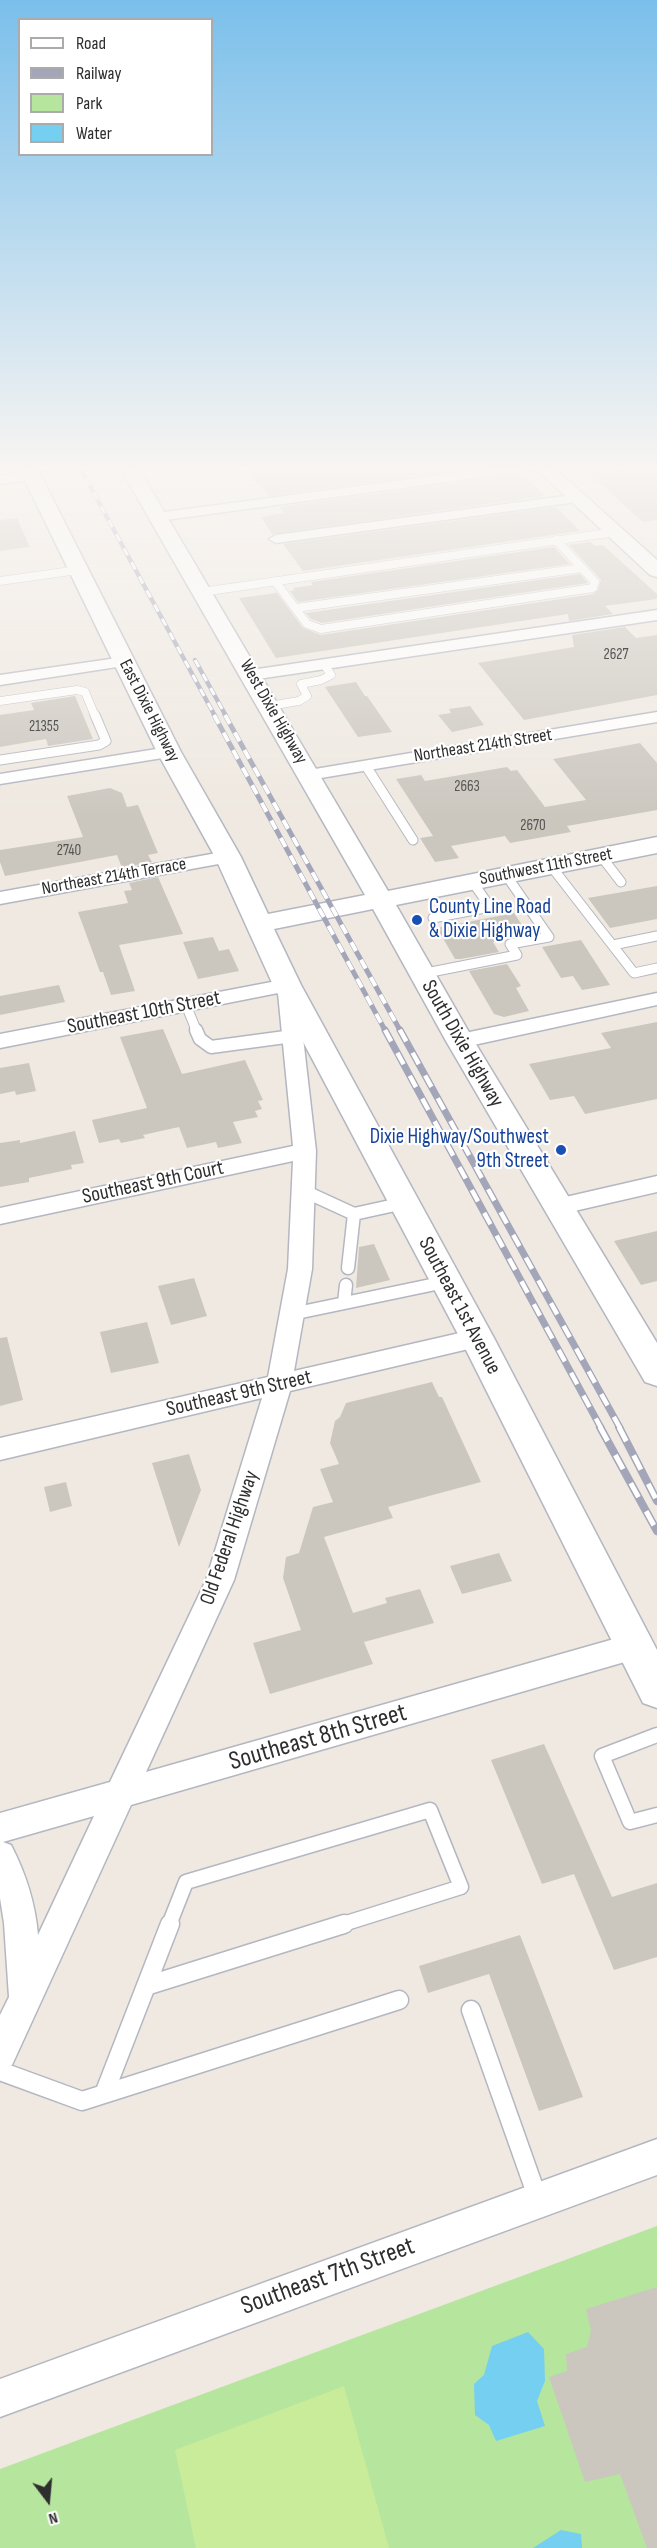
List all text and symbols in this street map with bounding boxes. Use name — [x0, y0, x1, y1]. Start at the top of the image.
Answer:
legend — [18, 18, 213, 156]
text: Road — [76, 33, 106, 54]
text: Railway — [76, 63, 121, 84]
text: Park — [76, 93, 102, 114]
text: Water — [76, 123, 112, 144]
house number: 2627 — [603, 646, 629, 664]
street label: East Dixie Highway — [114, 656, 184, 766]
street label: West Dixie Highway — [234, 656, 312, 768]
house number: 21355 — [29, 718, 59, 736]
street label: Northeast 214th Street — [412, 724, 554, 768]
house number: 2663 — [454, 778, 480, 796]
house number: 2670 — [520, 817, 546, 835]
house number: 2740 — [57, 842, 81, 860]
street label: Southwest 11th Street — [478, 844, 614, 890]
street label: Northeast 214th Terrace — [40, 854, 188, 900]
place label: County Line Road & Dixie Highway — [429, 895, 551, 945]
marker: County Line Road & Dixie Highway — [410, 913, 424, 927]
street label: South Dixie Highway — [415, 976, 509, 1112]
street label: Southeast 10th Street — [65, 986, 223, 1040]
place label: Dixie Highway/Southwest 9th Street — [370, 1125, 549, 1175]
marker: Dixie Highway/Southwest 9th Street — [554, 1143, 568, 1157]
street label: Southeast 9th Court — [80, 1156, 226, 1210]
street label: Southeast 1st Avenue — [412, 1233, 506, 1379]
street label: Southeast 9th Street — [164, 1365, 314, 1423]
street label: Old Federal Highway — [195, 1468, 265, 1608]
street label: Southeast 8th Street — [226, 1698, 410, 1778]
street label: Southeast 7th Street — [237, 2231, 419, 2323]
north arrow — [18, 2470, 78, 2530]
text: N — [46, 2507, 60, 2528]

